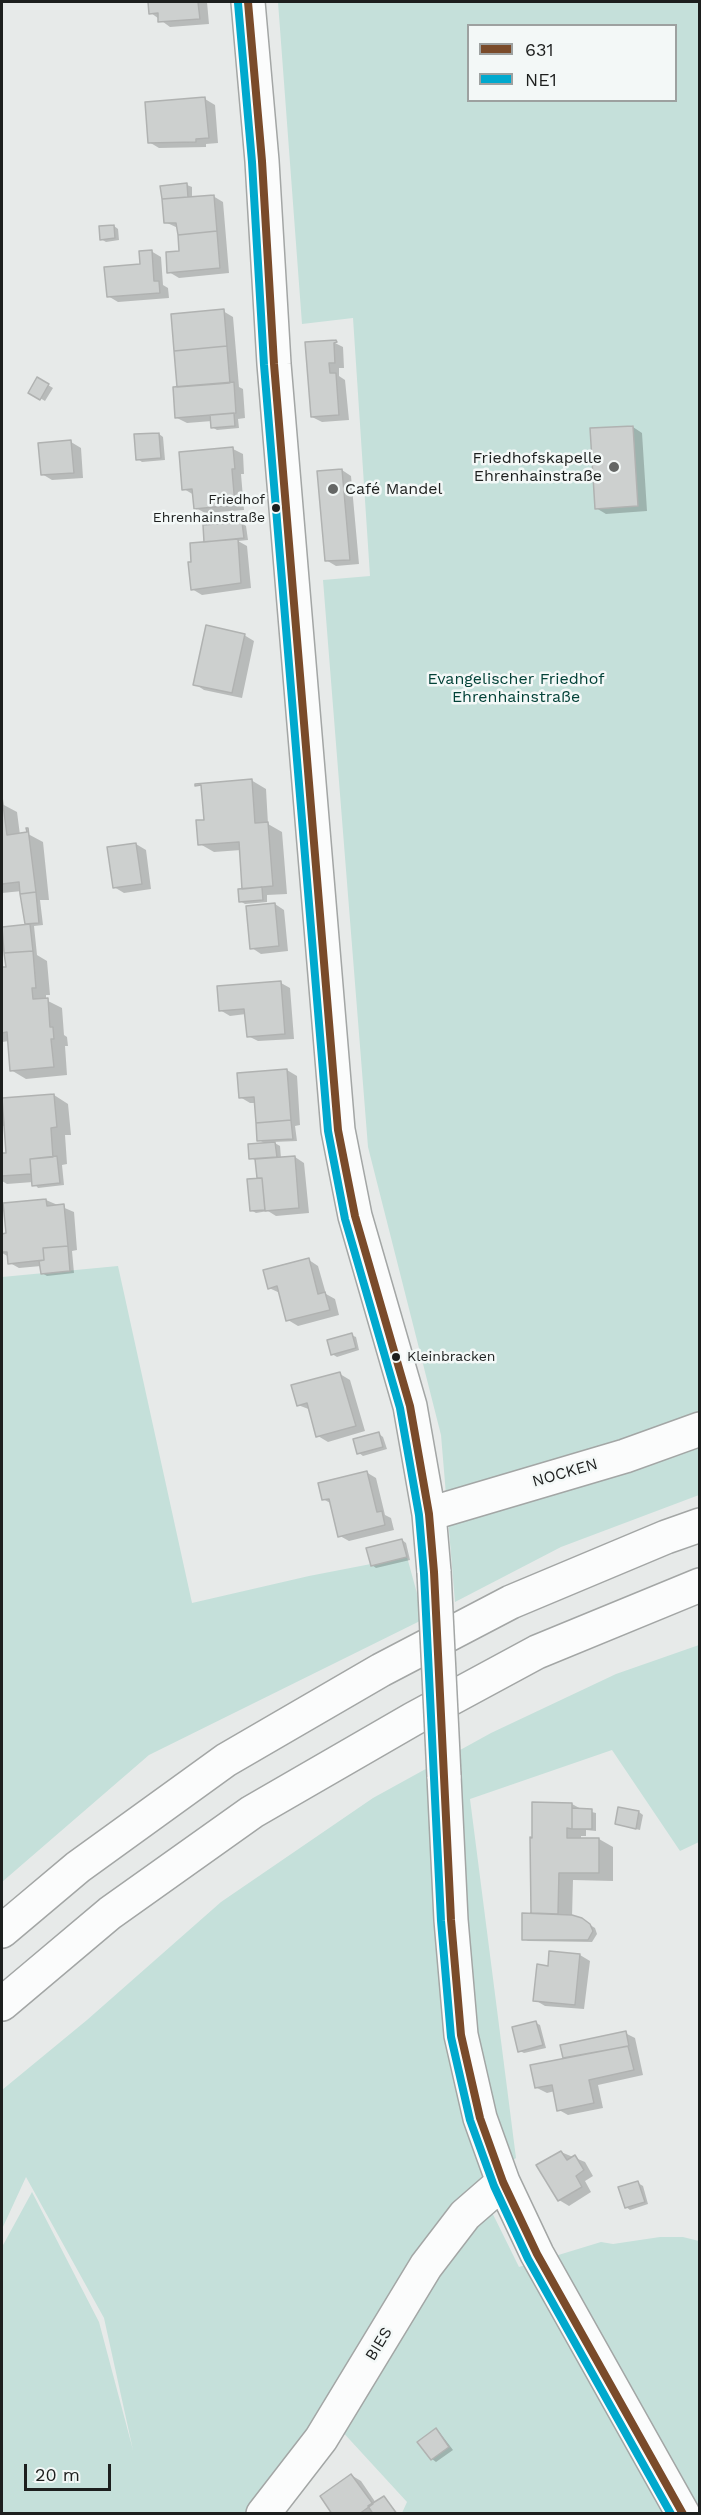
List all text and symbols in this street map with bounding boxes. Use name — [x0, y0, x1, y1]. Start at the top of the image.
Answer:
legend — [467, 24, 677, 102]
text: 631 — [525, 39, 553, 60]
text: NE1 — [525, 69, 557, 90]
place label: Friedhofskapelle Ehrenhainstraße — [473, 448, 602, 486]
marker: Friedhofskapelle Ehrenhainstraße — [607, 460, 621, 474]
place label: Café Mandel — [345, 479, 442, 499]
marker: Café Mandel — [326, 482, 340, 496]
place label: Friedhof Ehrenhainstraße — [153, 492, 265, 524]
marker: Friedhof Ehrenhainstraße — [270, 502, 282, 514]
park label: Evangelischer Friedhof Ehrenhainstraße — [428, 669, 604, 707]
place label: Kleinbracken — [407, 1349, 495, 1365]
marker: Kleinbracken — [390, 1351, 402, 1363]
street label: NOCKEN — [530, 1455, 600, 1491]
street label: BIES — [362, 2324, 396, 2364]
scale bar — [27, 2452, 114, 2490]
text: 20 m — [35, 2464, 80, 2485]

